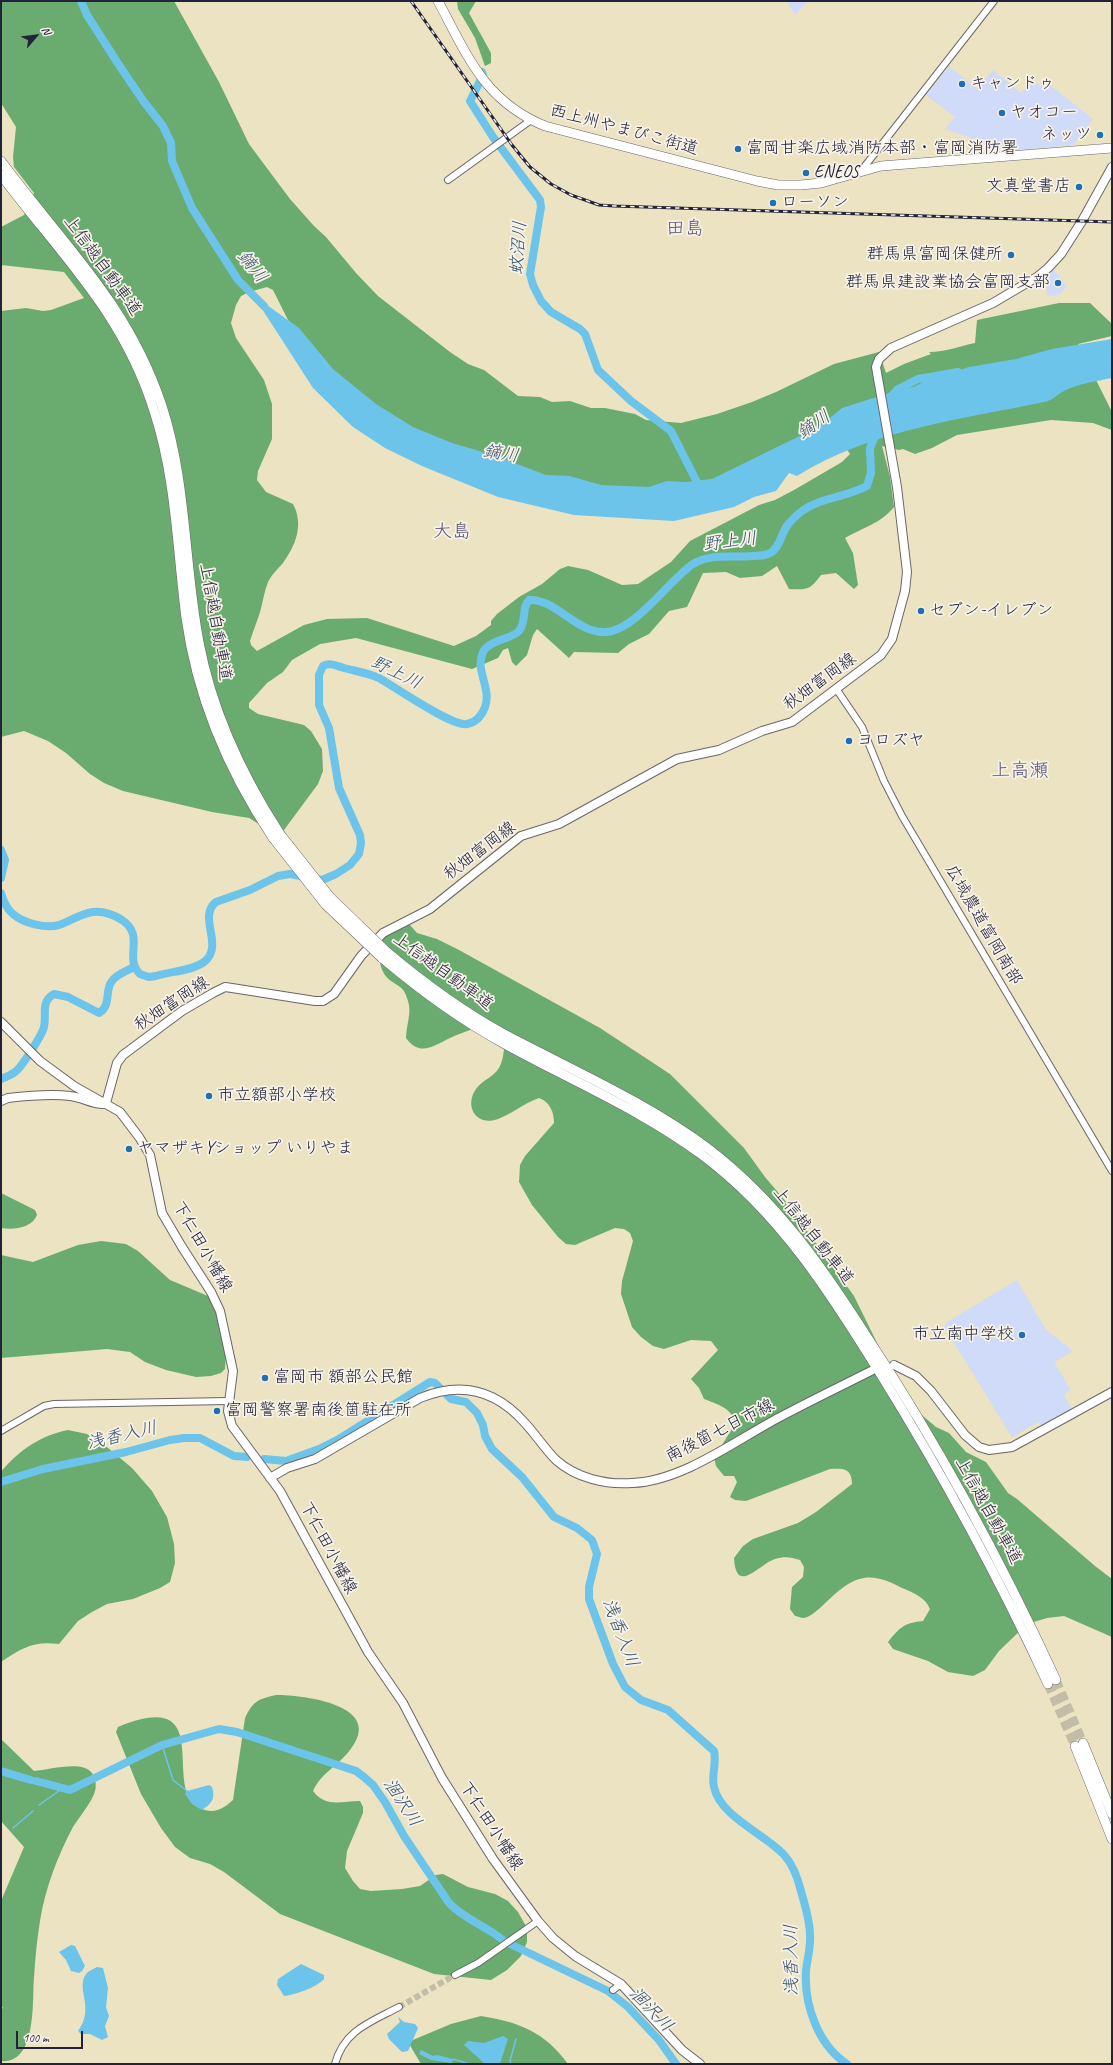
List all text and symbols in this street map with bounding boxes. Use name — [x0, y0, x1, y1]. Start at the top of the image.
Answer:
north arrow — [16, 16, 56, 56]
text: N — [39, 24, 54, 37]
place label: キャンドゥ — [970, 74, 1055, 94]
marker: キャンドゥ — [957, 79, 967, 89]
street label: 西上州やまびこ街道 — [547, 100, 701, 160]
place label: ヤオコー — [1010, 103, 1078, 123]
marker: ヤオコー — [997, 108, 1007, 118]
place label: ネッツ — [1041, 125, 1092, 145]
marker: ネッツ — [1095, 130, 1105, 140]
place label: 富岡甘楽広域消防本部・富岡消防署 — [746, 139, 1018, 159]
marker: 富岡甘楽広域消防本部・富岡消防署 — [733, 144, 743, 154]
place label: ENEOS — [814, 163, 859, 183]
marker: ENEOS — [801, 168, 811, 178]
place label: 文真堂書店 — [986, 177, 1071, 197]
marker: 文真堂書店 — [1074, 182, 1084, 192]
place label: ローソン — [781, 193, 849, 213]
marker: ローソン — [768, 198, 778, 208]
street label: 上信越自動車道 — [59, 212, 145, 320]
district label: 田島 — [666, 218, 704, 240]
water label: 蚊沼川 — [506, 220, 532, 276]
place label: 群馬県富岡保健所 — [867, 245, 1003, 265]
water label: 鏑川 — [232, 246, 272, 288]
marker: 群馬県富岡保健所 — [1006, 250, 1016, 260]
place label: 群馬県建設業協会富岡支部 — [846, 273, 1050, 293]
marker: 群馬県建設業協会富岡支部 — [1053, 278, 1063, 288]
water label: 鏑川 — [793, 406, 835, 444]
water label: 鏑川 — [482, 441, 520, 467]
district label: 大島 — [433, 521, 471, 543]
water label: 野上川 — [702, 528, 758, 556]
street label: 上信越自動車道 — [195, 562, 235, 682]
place label: セブン-イレブン — [929, 601, 1054, 621]
marker: セブン-イレブン — [916, 606, 926, 616]
street label: 秋畑富岡線 — [780, 649, 860, 715]
water label: 野上川 — [367, 651, 425, 695]
place label: ヨロズヤ — [857, 731, 925, 751]
marker: ヨロズヤ — [844, 736, 854, 746]
district label: 上高瀬 — [992, 760, 1048, 782]
street label: 秋畑富岡線 — [440, 817, 520, 885]
street label: 広域農道富岡南部 — [940, 861, 1026, 989]
street label: 上信越自動車道 — [389, 929, 497, 1015]
street label: 秋畑富岡線 — [131, 972, 213, 1036]
place label: 市立額部小学校 — [217, 1086, 336, 1106]
marker: 市立額部小学校 — [204, 1091, 214, 1101]
place label: ヤマザキYショップ いりやま — [137, 1139, 354, 1159]
marker: ヤマザキYショップ いりやま — [124, 1144, 134, 1154]
street label: 上信越自動車道 — [768, 1183, 858, 1289]
street label: 下仁田小幡線 — [168, 1198, 236, 1296]
place label: 市立南中学校 — [912, 1325, 1014, 1345]
marker: 市立南中学校 — [1017, 1330, 1027, 1340]
place label: 富岡市 額部公民館 — [273, 1368, 413, 1388]
marker: 富岡市 額部公民館 — [260, 1373, 270, 1383]
street label: 南後箇七日市線 — [662, 1395, 778, 1467]
place label: 富岡警察署南後箇駐在所 — [225, 1401, 412, 1421]
marker: 富岡警察署南後箇駐在所 — [212, 1406, 222, 1416]
water label: 浅香入川 — [84, 1417, 160, 1455]
street label: 上信越自動車道 — [950, 1454, 1026, 1568]
street label: 下仁田小幡線 — [295, 1498, 361, 1598]
water label: 浅香入川 — [597, 1596, 643, 1670]
water label: 涸沢川 — [378, 1774, 426, 1832]
street label: 下仁田小幡線 — [455, 1778, 527, 1874]
water label: 浅香入川 — [781, 1924, 803, 1996]
water label: 涸沢川 — [624, 1983, 678, 2037]
scale bar — [18, 2023, 85, 2049]
text: 100 m — [23, 2030, 49, 2046]

